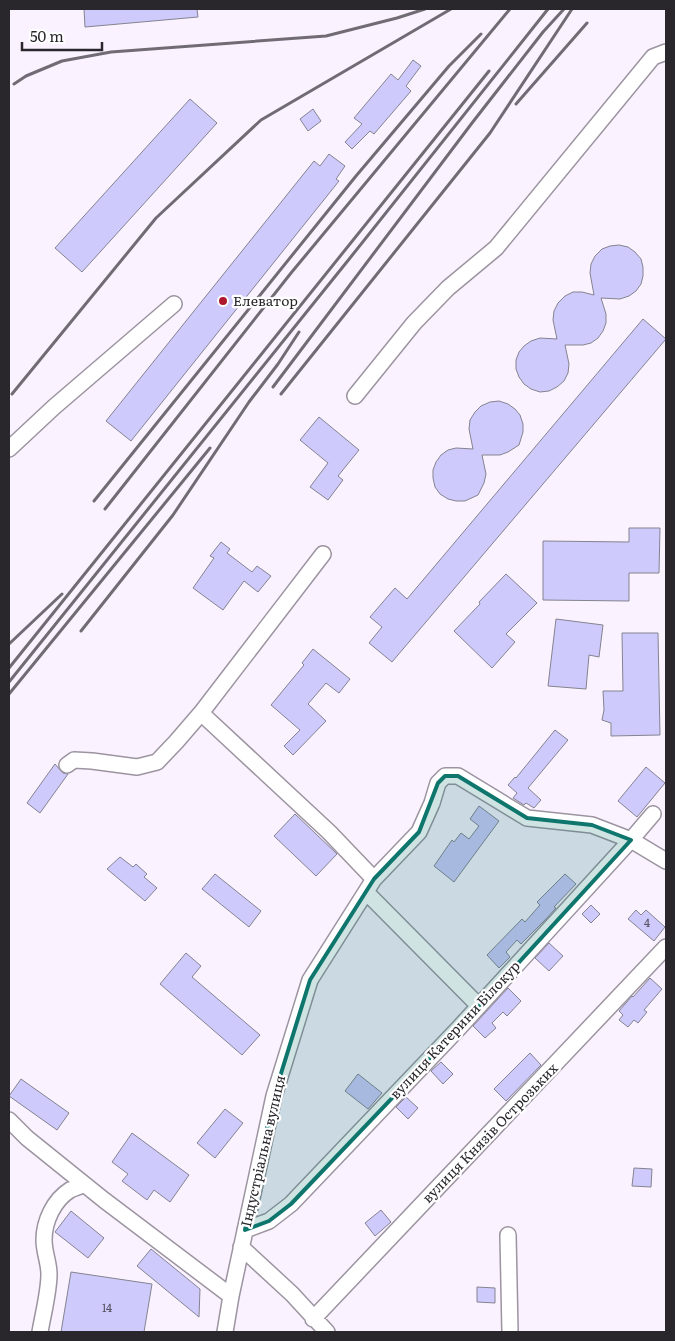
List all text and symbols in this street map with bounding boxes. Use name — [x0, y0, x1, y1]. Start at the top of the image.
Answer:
scale bar — [22, 20, 102, 52]
text: 50 m — [30, 24, 64, 47]
place label: Елеватор — [233, 290, 298, 310]
marker: Елеватор — [217, 295, 229, 307]
house number: 4 — [644, 914, 650, 930]
street label: вулиця Катерини Білокур — [385, 956, 524, 1103]
street label: вулиця Князів Острозьких — [417, 1058, 562, 1207]
street label: Індустріальна вулиця — [235, 1073, 289, 1229]
house number: 14 — [102, 1299, 112, 1315]

